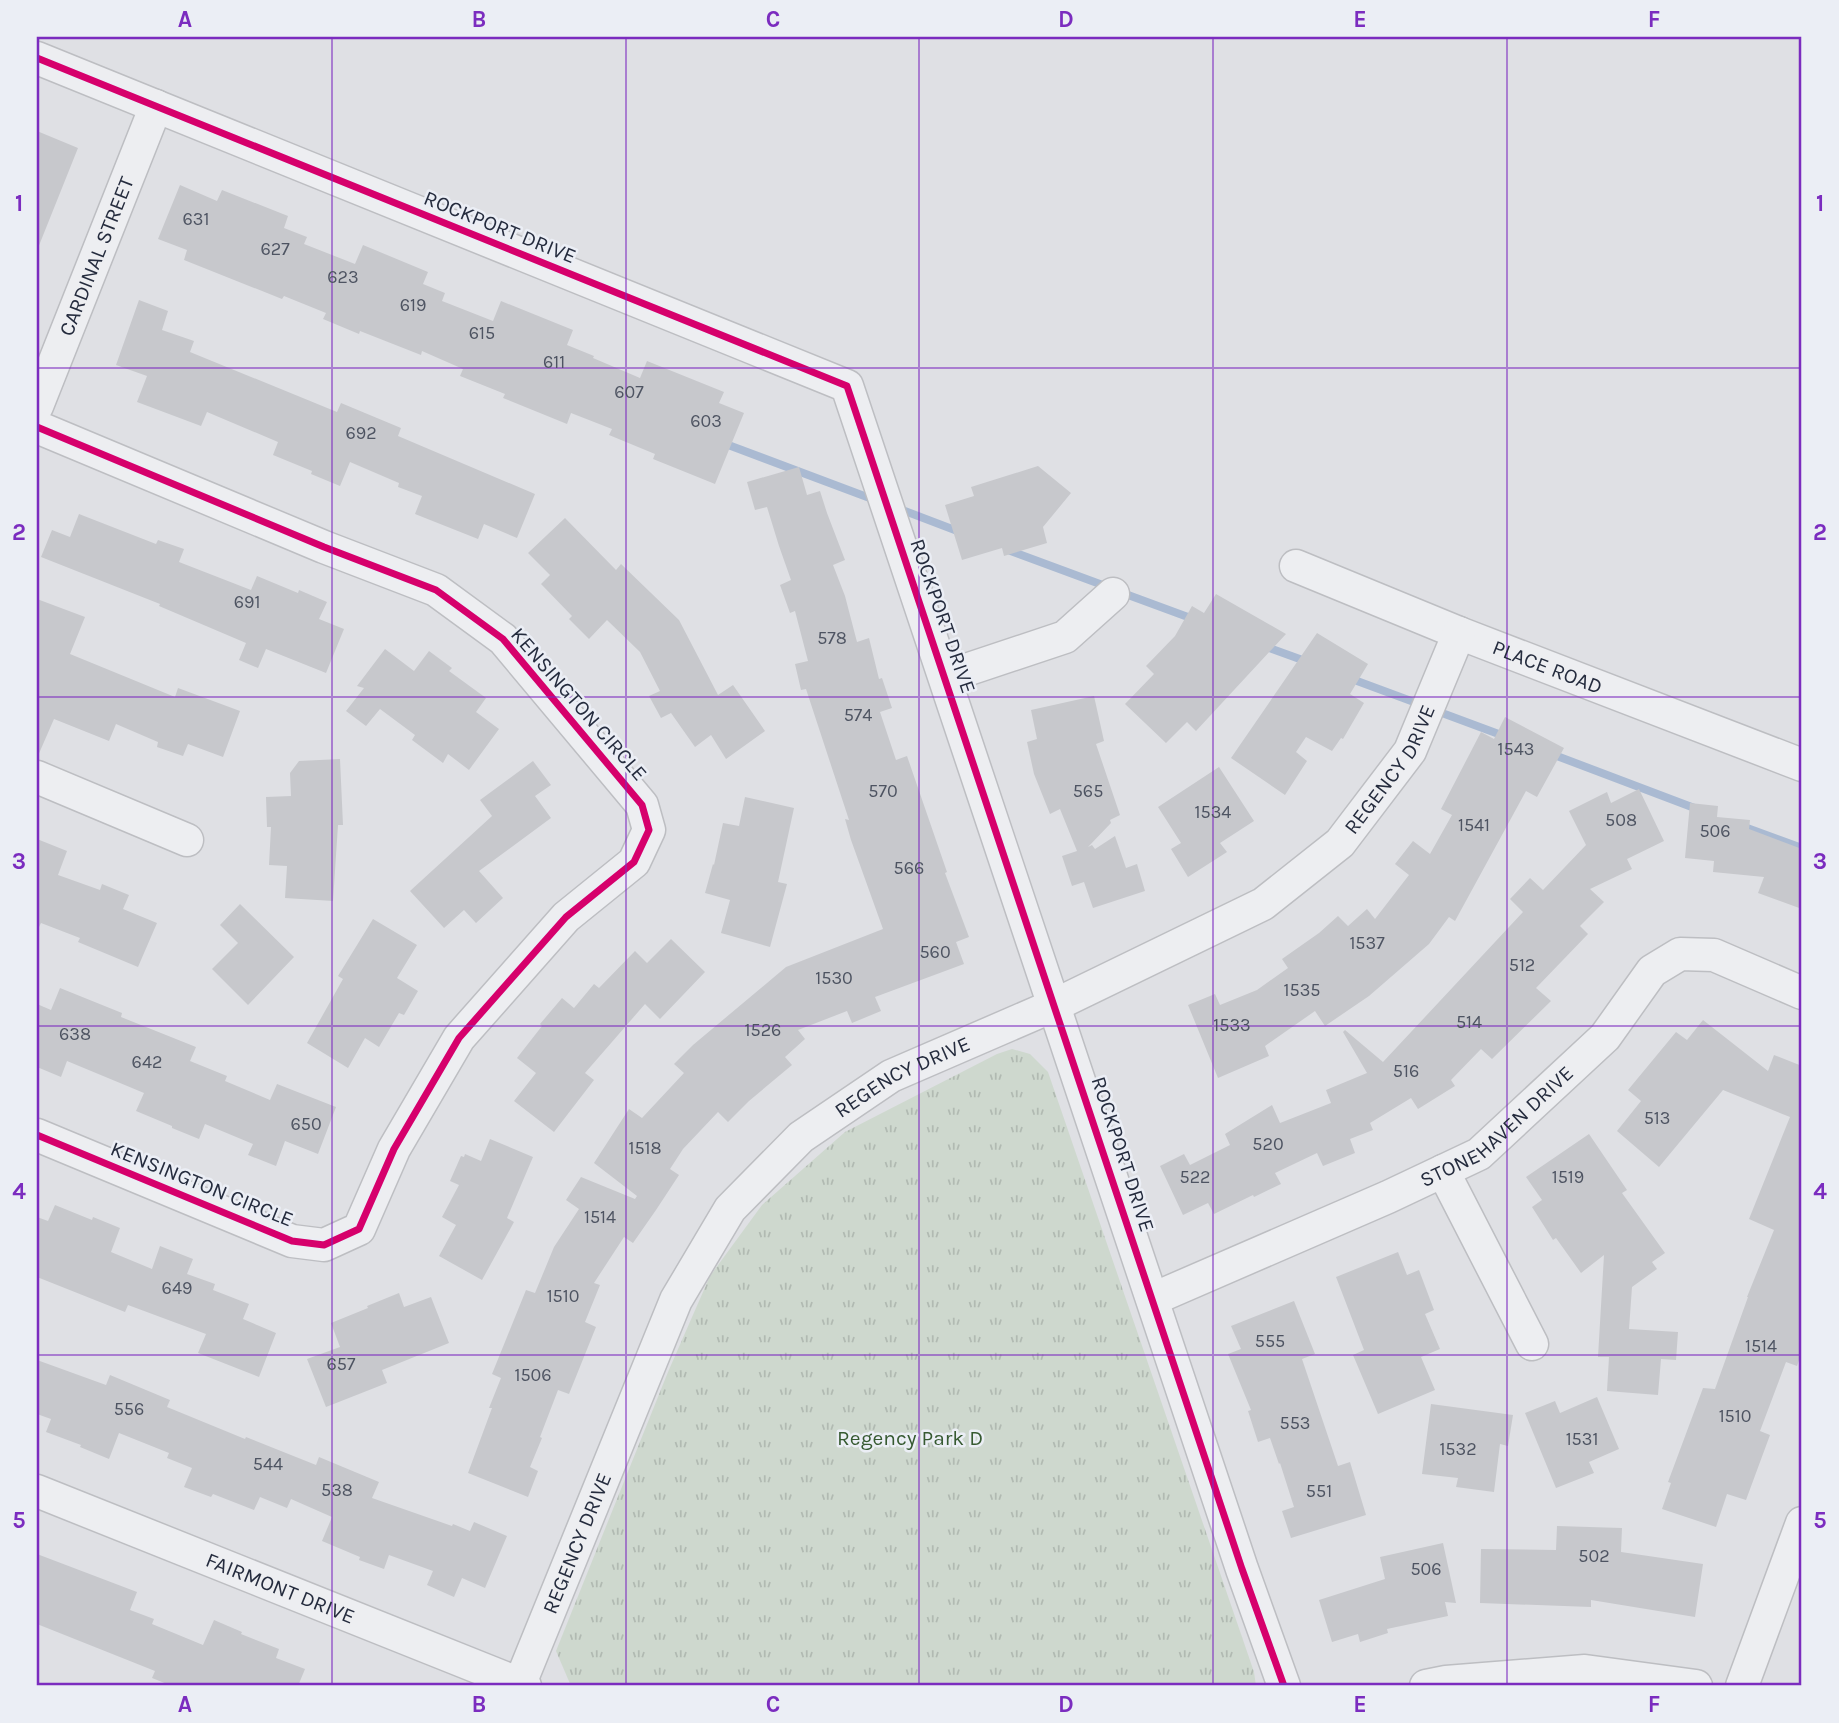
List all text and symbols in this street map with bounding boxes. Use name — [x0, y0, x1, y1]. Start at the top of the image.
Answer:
text: A — [178, 6, 192, 33]
text: B — [472, 6, 486, 33]
text: C — [766, 6, 780, 33]
text: D — [1058, 6, 1074, 33]
text: E — [1353, 6, 1367, 33]
text: F — [1648, 6, 1660, 33]
street label: CARDINAL STREET — [54, 173, 139, 339]
street label: ROCKPORT DRIVE — [420, 186, 580, 268]
text: 1 — [15, 190, 23, 217]
text: 1 — [1816, 190, 1824, 217]
house number: 631 — [183, 208, 209, 230]
house number: 627 — [260, 238, 290, 260]
house number: 623 — [327, 266, 359, 288]
house number: 619 — [400, 294, 426, 316]
house number: 615 — [469, 322, 495, 344]
house number: 611 — [543, 351, 565, 373]
house number: 607 — [614, 381, 644, 403]
house number: 603 — [690, 410, 722, 432]
house number: 692 — [345, 422, 377, 444]
text: 2 — [12, 519, 26, 546]
text: 2 — [1813, 519, 1827, 546]
street label: ROCKPORT DRIVE — [905, 536, 981, 696]
house number: 691 — [234, 591, 260, 613]
street label: KENSINGTON CIRCLE — [506, 623, 652, 785]
house number: 578 — [817, 627, 847, 649]
street label: PLACE ROAD — [1489, 635, 1606, 699]
street label: REGENCY DRIVE — [1339, 701, 1440, 839]
house number: 574 — [844, 704, 872, 726]
house number: 1543 — [1498, 738, 1534, 760]
house number: 570 — [868, 780, 898, 802]
house number: 565 — [1073, 780, 1103, 802]
house number: 1534 — [1195, 801, 1231, 823]
house number: 508 — [1605, 809, 1637, 831]
house number: 1541 — [1458, 814, 1490, 836]
house number: 506 — [1699, 820, 1731, 842]
text: 3 — [12, 848, 26, 875]
text: 3 — [1813, 848, 1827, 875]
house number: 566 — [894, 857, 924, 879]
house number: 1537 — [1349, 932, 1385, 954]
house number: 560 — [919, 941, 951, 963]
house number: 512 — [1509, 954, 1535, 976]
house number: 1530 — [815, 967, 853, 989]
house number: 1535 — [1284, 979, 1320, 1001]
house number: 514 — [1456, 1011, 1482, 1033]
house number: 1533 — [1213, 1014, 1251, 1036]
house number: 1526 — [745, 1019, 781, 1041]
house number: 638 — [59, 1023, 91, 1045]
street label: REGENCY DRIVE — [830, 1031, 973, 1123]
house number: 642 — [132, 1051, 162, 1073]
house number: 516 — [1393, 1060, 1419, 1082]
street label: STONEHAVEN DRIVE — [1416, 1061, 1578, 1192]
street label: ROCKPORT DRIVE — [1087, 1073, 1159, 1235]
house number: 513 — [1644, 1107, 1670, 1129]
house number: 650 — [290, 1113, 322, 1135]
house number: 520 — [1252, 1133, 1284, 1155]
street label: KENSINGTON CIRCLE — [107, 1136, 297, 1232]
house number: 1518 — [628, 1137, 662, 1159]
house number: 522 — [1179, 1166, 1211, 1188]
house number: 1519 — [1552, 1166, 1584, 1188]
text: 4 — [12, 1178, 26, 1205]
text: 4 — [1813, 1178, 1827, 1205]
house number: 1514 — [584, 1206, 616, 1228]
house number: 649 — [162, 1277, 192, 1299]
house number: 1510 — [547, 1285, 579, 1307]
house number: 555 — [1255, 1330, 1285, 1352]
house number: 1514 — [1745, 1335, 1777, 1357]
house number: 657 — [327, 1353, 356, 1375]
house number: 1506 — [514, 1364, 552, 1386]
house number: 556 — [114, 1398, 144, 1420]
house number: 1510 — [1719, 1405, 1751, 1427]
house number: 553 — [1280, 1412, 1310, 1434]
park label: Regency Park D — [837, 1426, 983, 1450]
house number: 1531 — [1566, 1428, 1598, 1450]
house number: 1532 — [1439, 1438, 1477, 1460]
house number: 544 — [253, 1453, 283, 1475]
street label: REGENCY DRIVE — [538, 1469, 616, 1617]
house number: 538 — [321, 1479, 353, 1501]
house number: 551 — [1306, 1480, 1332, 1502]
text: 5 — [12, 1507, 26, 1534]
text: 5 — [1813, 1507, 1827, 1534]
house number: 502 — [1578, 1545, 1610, 1567]
street label: FAIRMONT DRIVE — [202, 1548, 358, 1629]
house number: 506 — [1410, 1558, 1442, 1580]
text: A — [178, 1691, 192, 1718]
text: B — [472, 1691, 486, 1718]
text: C — [766, 1691, 780, 1718]
text: D — [1058, 1691, 1074, 1718]
text: E — [1353, 1691, 1367, 1718]
text: F — [1648, 1691, 1660, 1718]

